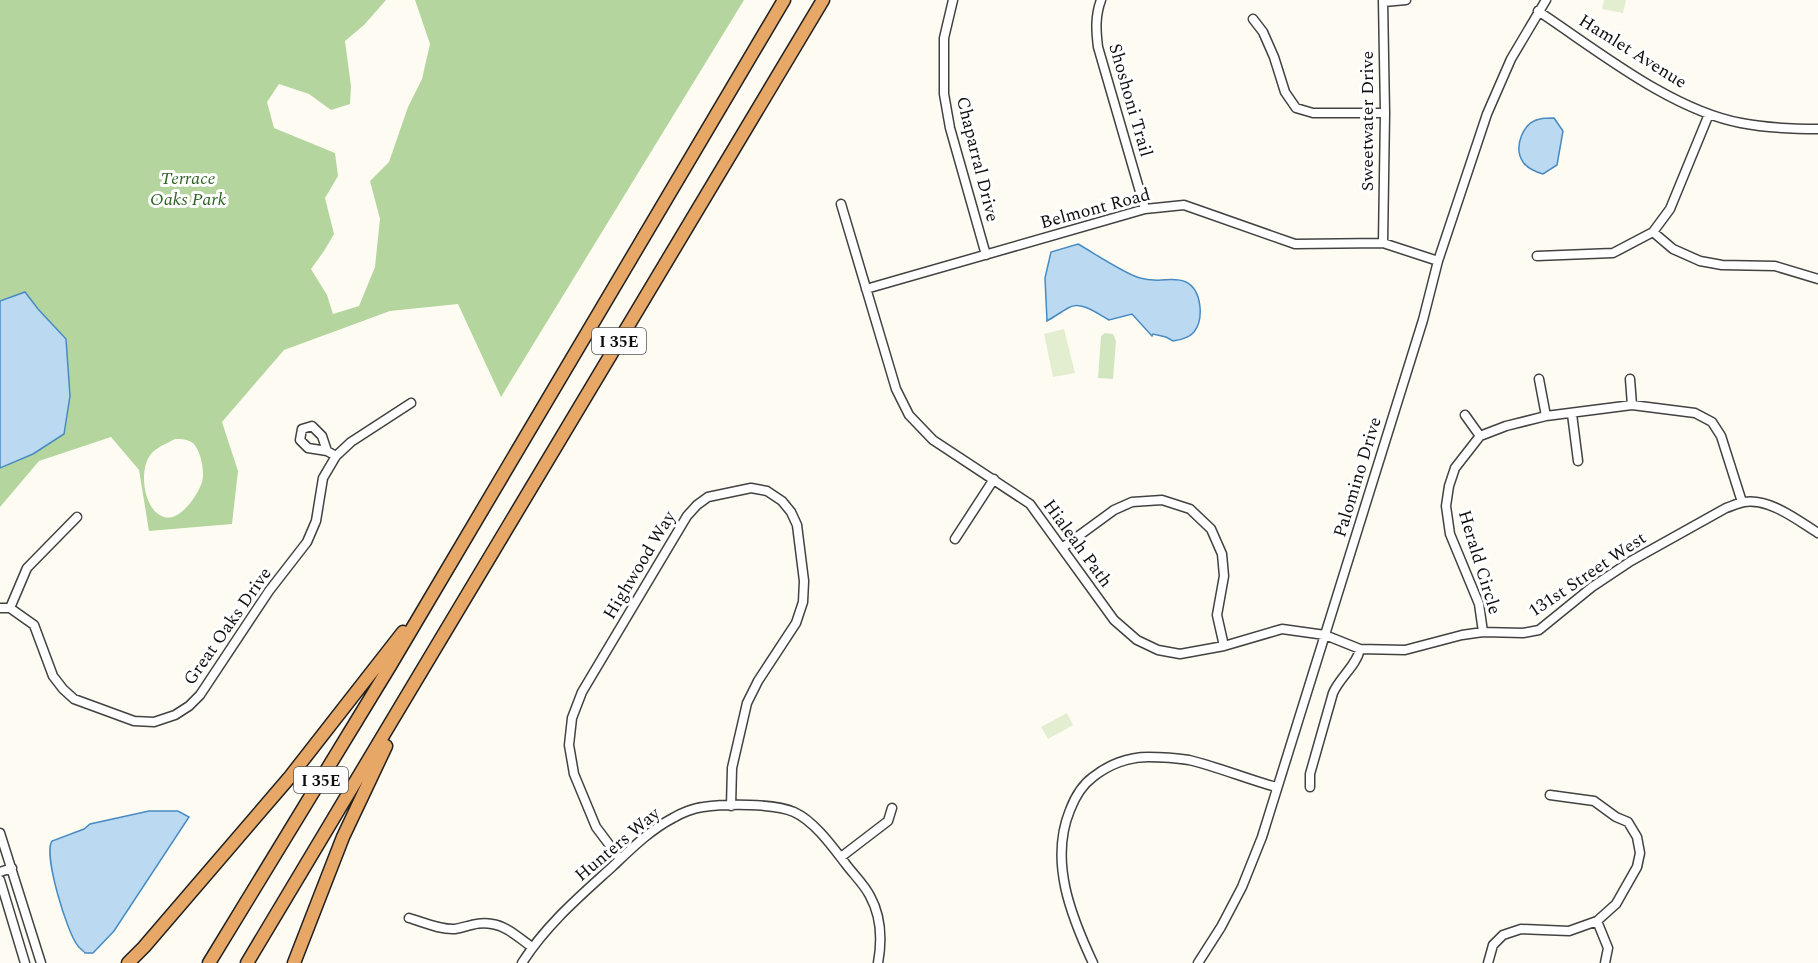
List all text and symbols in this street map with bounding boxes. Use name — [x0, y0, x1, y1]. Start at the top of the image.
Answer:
street label: Hamlet Avenue — [1573, 7, 1692, 96]
street label: Shoshoni Trail — [1101, 40, 1160, 160]
street label: Sweetwater Drive — [1354, 51, 1381, 191]
street label: Chaparral Drive — [949, 94, 1006, 225]
park label: Terrace Oaks Park — [150, 165, 227, 213]
street label: Belmont Road — [1037, 181, 1153, 236]
road number: I 35E — [592, 328, 646, 354]
street label: Palomino Drive — [1326, 414, 1389, 541]
street label: Hialeah Path — [1036, 493, 1119, 593]
street label: Highwood Way — [596, 505, 683, 625]
street label: Herald Circle — [1451, 507, 1508, 618]
street label: 131st Street West — [1523, 525, 1652, 624]
street label: Great Oaks Drive — [177, 562, 278, 691]
road number: I 35E — [294, 767, 348, 793]
street label: Hunters Way — [569, 800, 667, 888]

